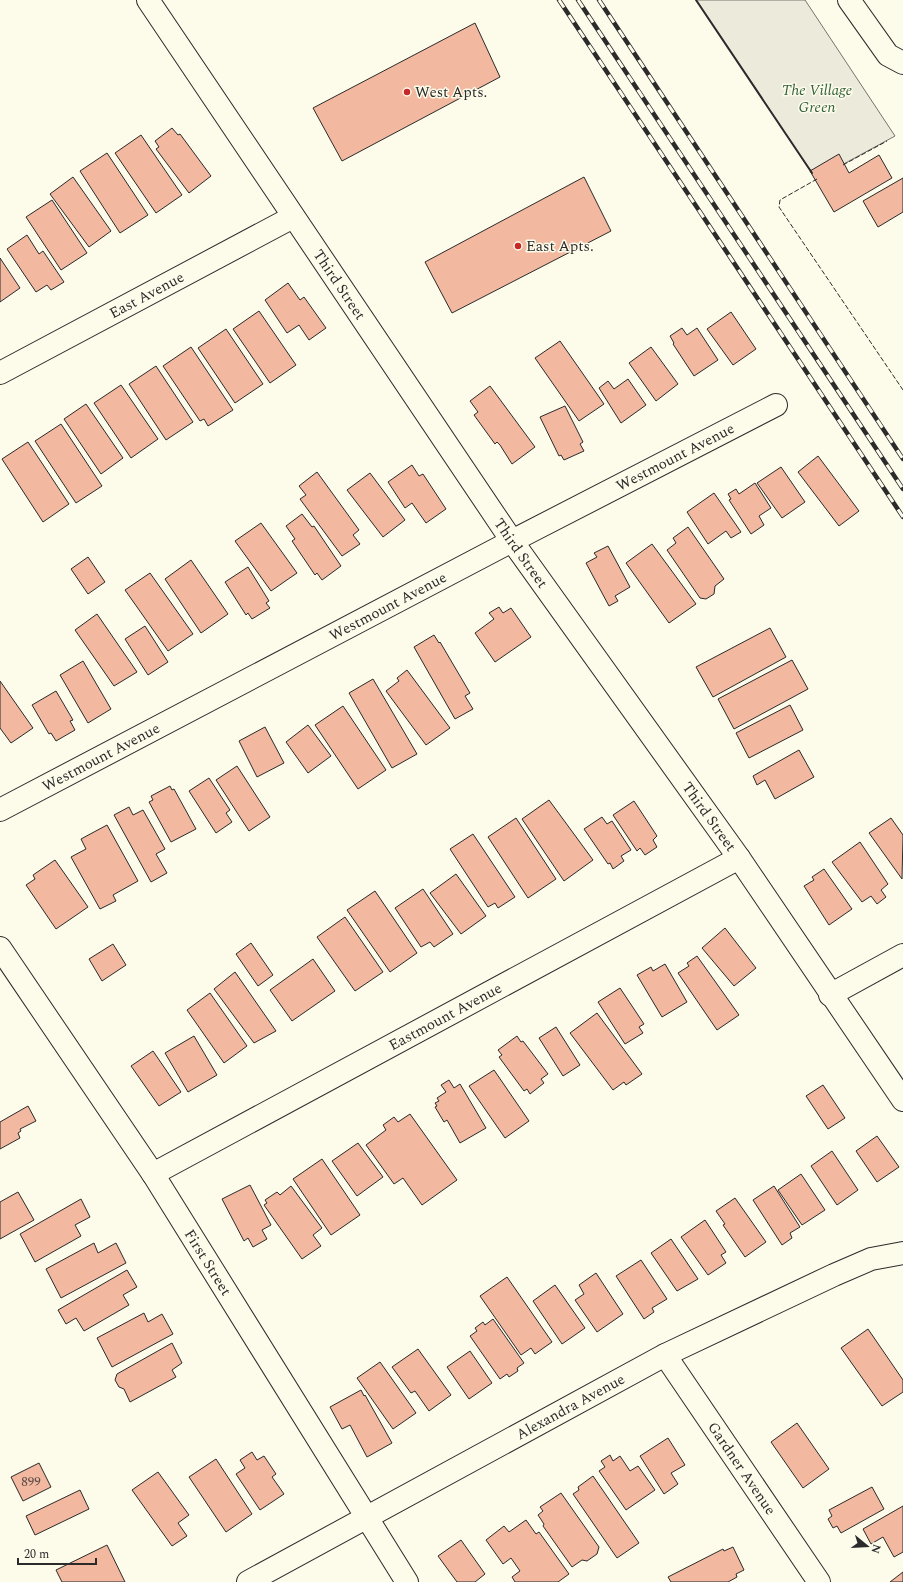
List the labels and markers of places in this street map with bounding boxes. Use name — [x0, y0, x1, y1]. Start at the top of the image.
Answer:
place label: West Apts. — [415, 81, 487, 104]
marker: West Apts. — [402, 87, 412, 97]
place label: East Apts. — [526, 235, 594, 258]
marker: East Apts. — [513, 241, 523, 251]

